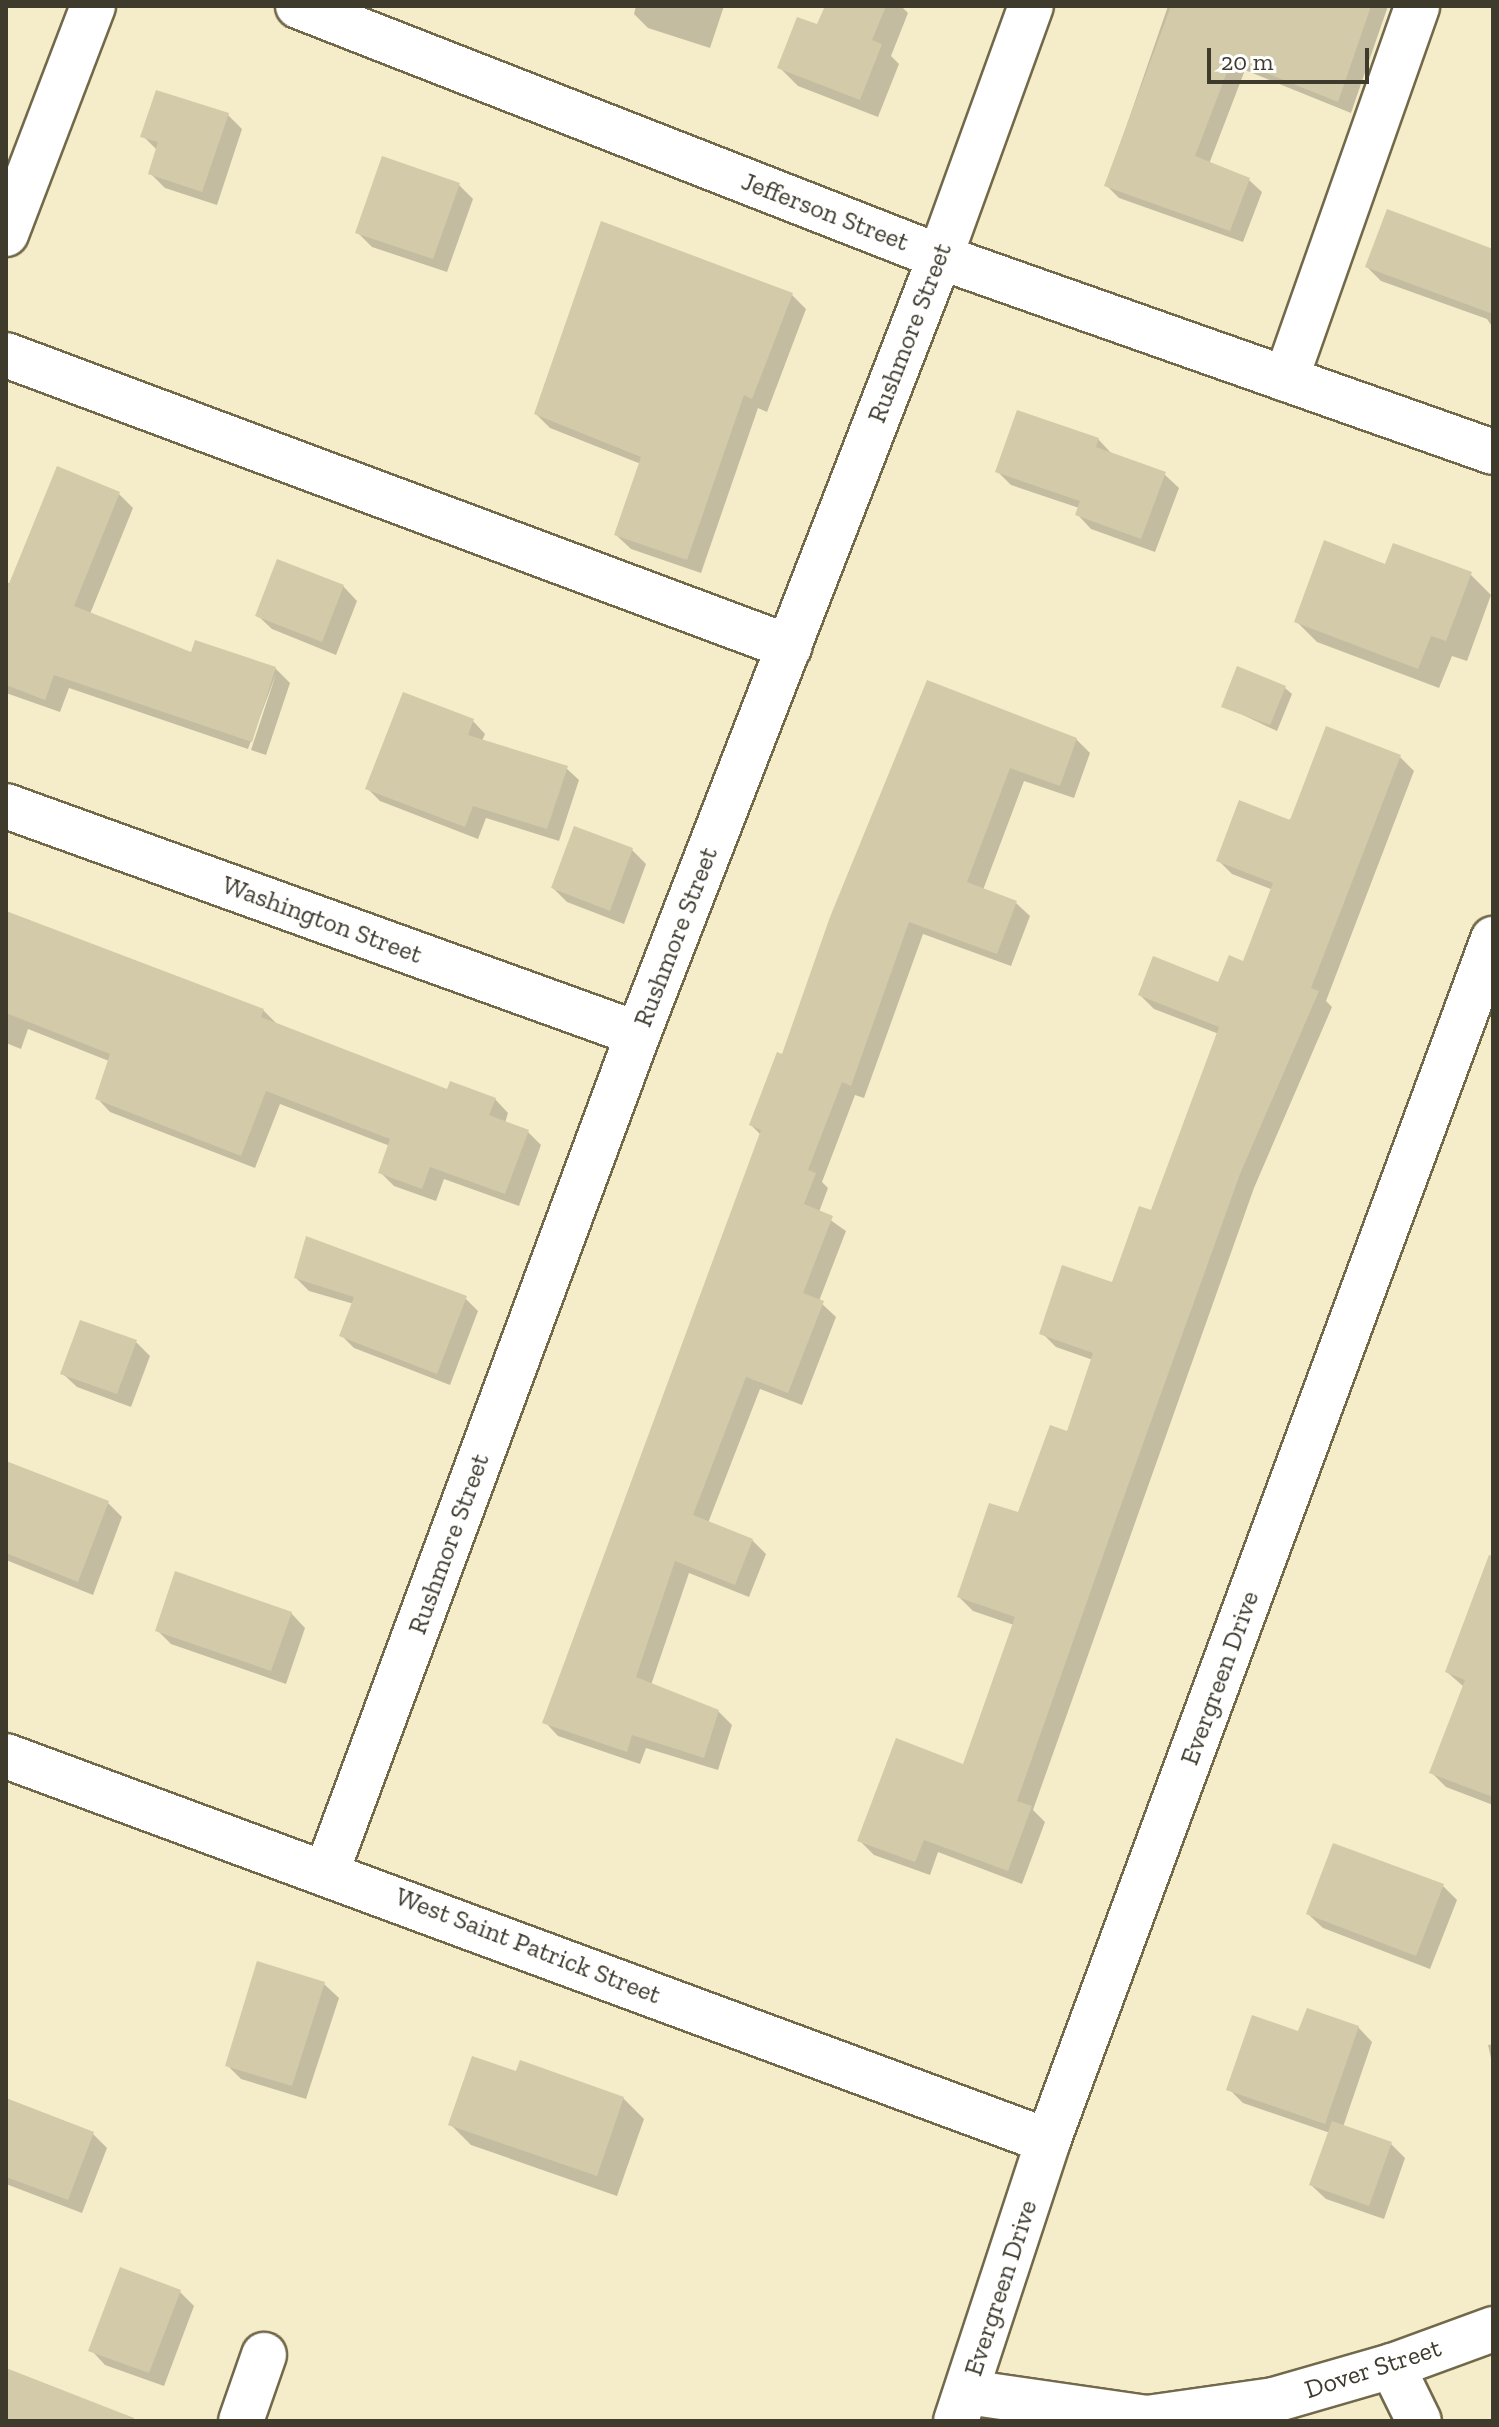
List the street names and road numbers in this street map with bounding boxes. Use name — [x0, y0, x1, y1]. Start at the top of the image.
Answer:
street label: Jefferson Street — [737, 166, 913, 258]
street label: Rushmore Street — [861, 239, 959, 427]
street label: Rushmore Street — [627, 843, 725, 1031]
street label: Washington Street — [218, 869, 426, 971]
street label: Rushmore Street — [402, 1449, 496, 1639]
street label: Evergreen Drive — [1174, 1587, 1266, 1769]
street label: West Saint Patrick Street — [391, 1881, 665, 2011]
street label: Evergreen Drive — [958, 2196, 1044, 2380]
street label: Dover Street — [1301, 2332, 1445, 2406]

